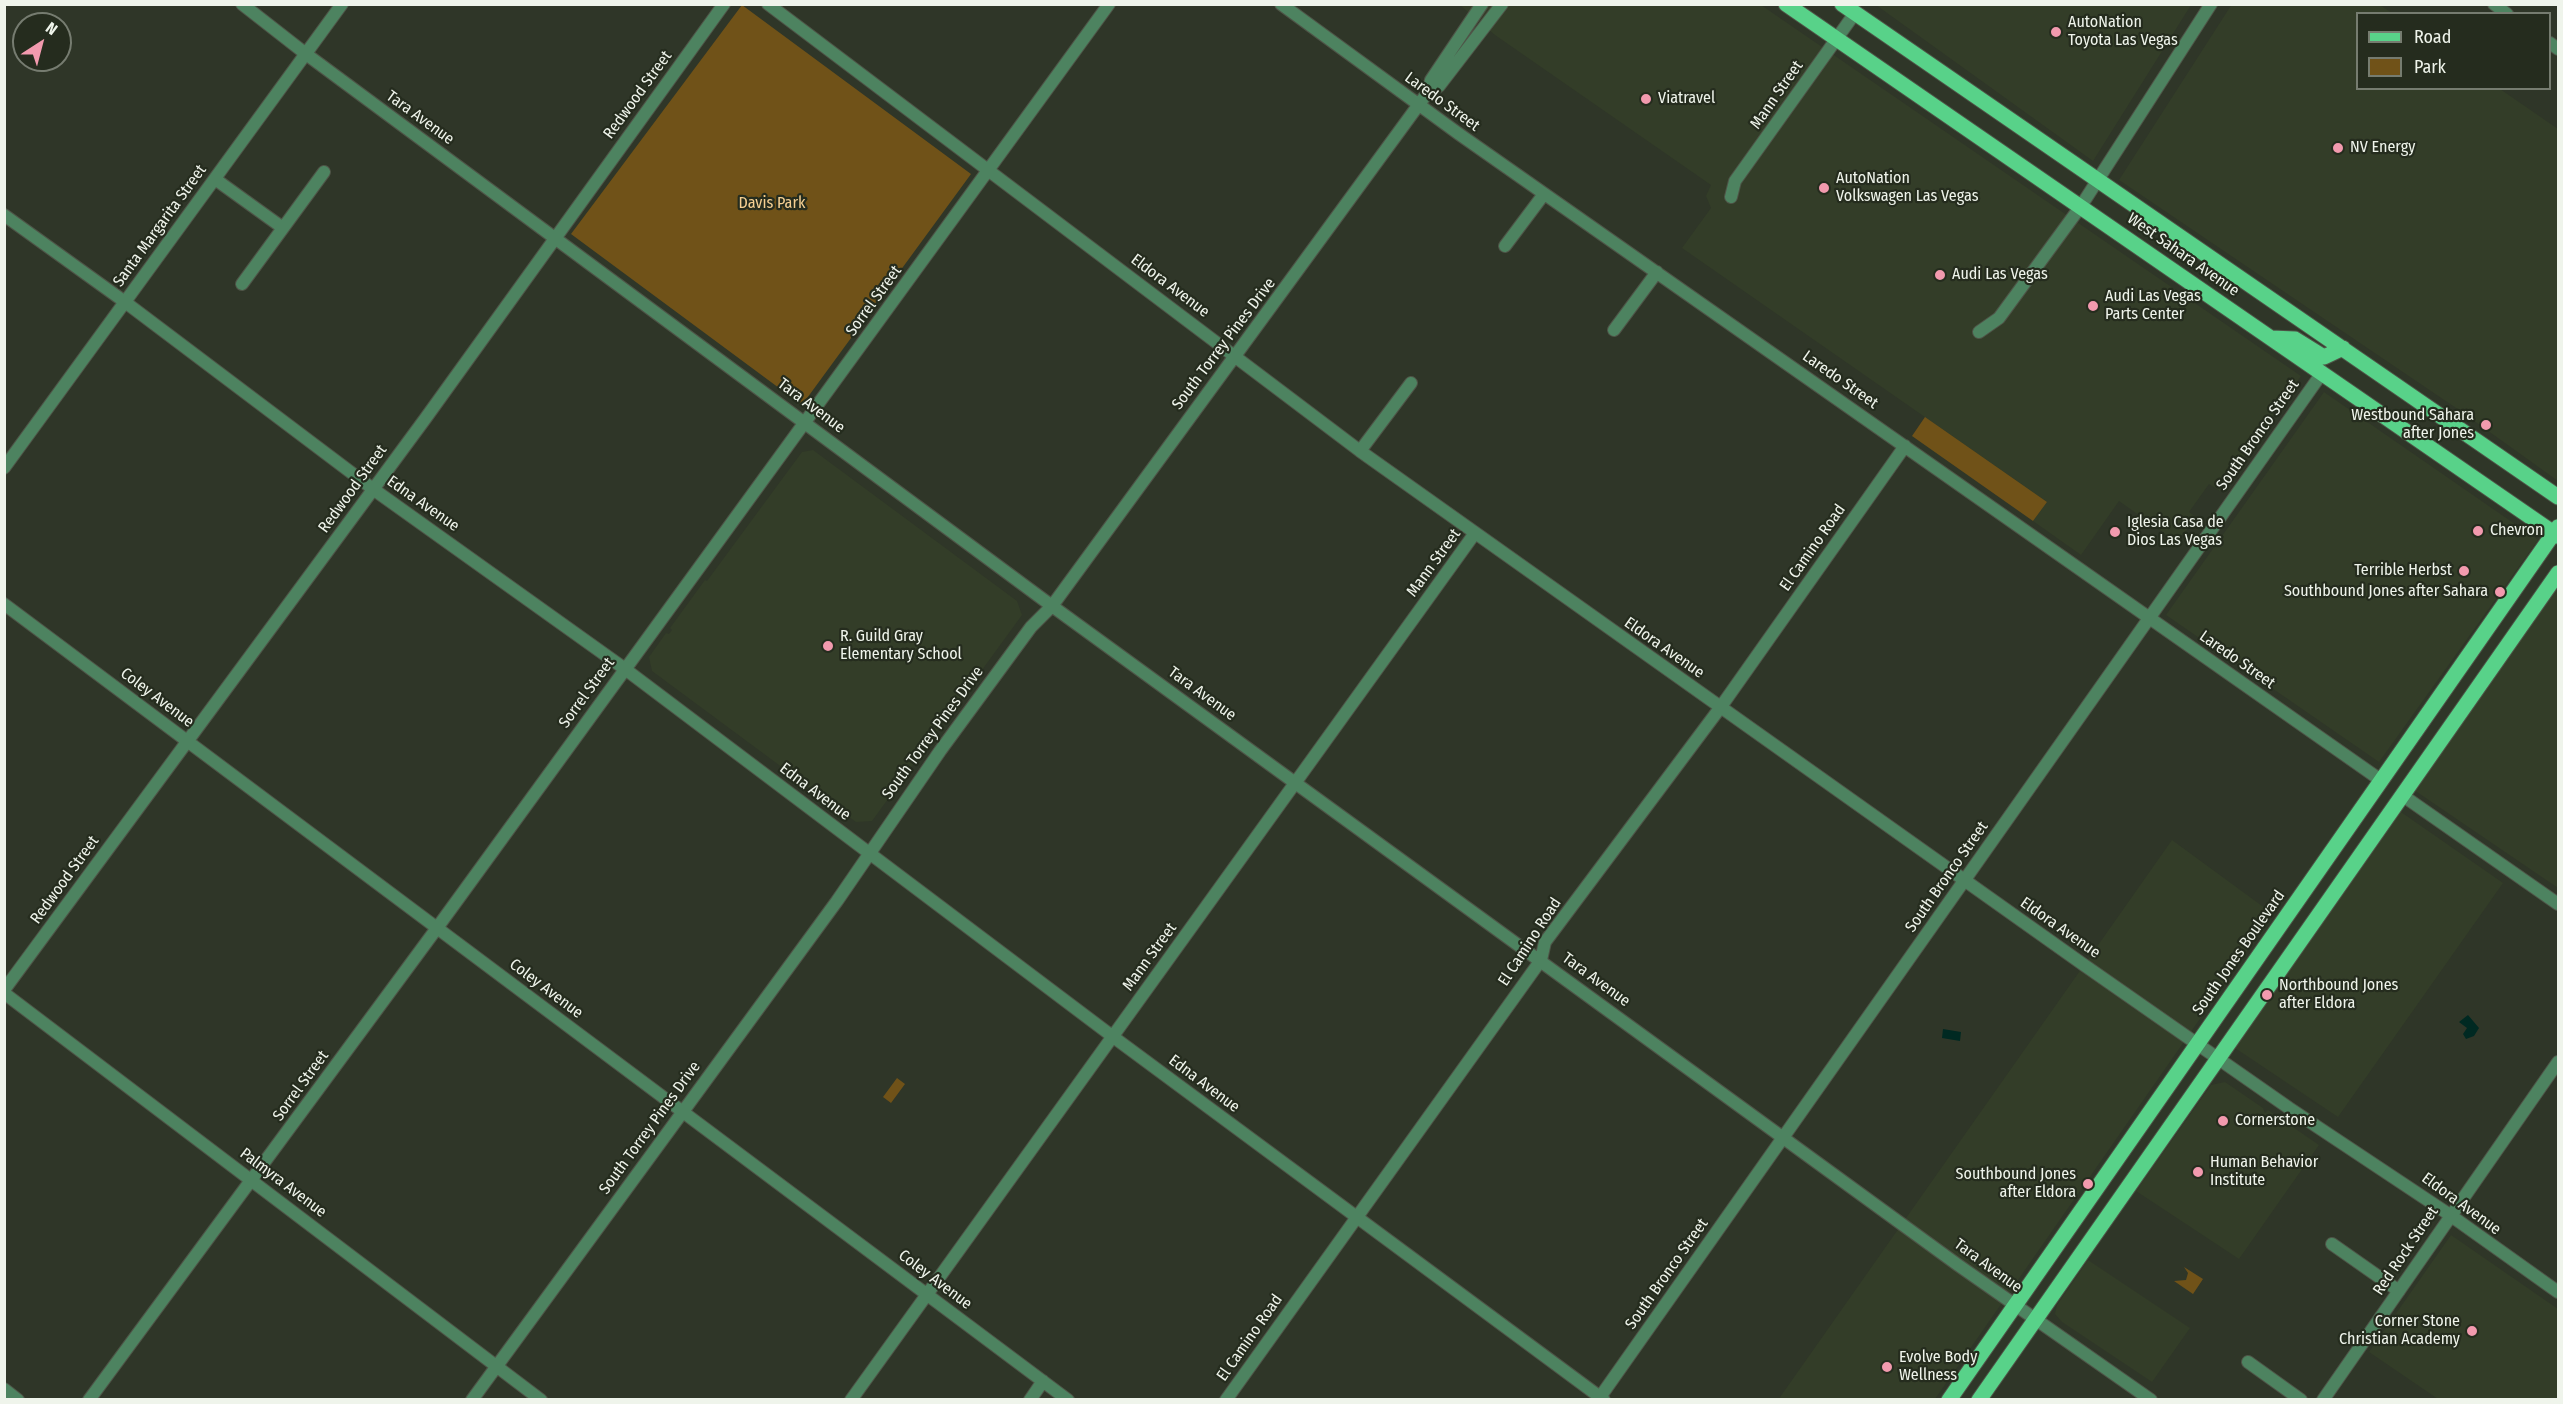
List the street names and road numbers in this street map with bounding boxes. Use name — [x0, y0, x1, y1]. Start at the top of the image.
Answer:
street label: Redwood Street — [600, 47, 676, 143]
street label: Mann Street — [1746, 57, 1808, 133]
street label: Laredo Street — [1401, 68, 1483, 136]
street label: Tara Avenue — [382, 87, 458, 149]
street label: Santa Margarita Street — [109, 161, 211, 291]
street label: West Sahara Avenue — [2123, 209, 2243, 301]
street label: Eldora Avenue — [1127, 250, 1213, 322]
street label: Sorrel Street — [842, 262, 906, 340]
street label: South Torrey Pines Drive — [1168, 274, 1280, 414]
street label: Laredo Street — [1798, 347, 1882, 413]
street label: Tara Avenue — [774, 374, 848, 438]
street label: South Bronco Street — [2213, 376, 2303, 494]
street label: Redwood Street — [315, 441, 391, 537]
street label: Edna Avenue — [383, 472, 463, 536]
street label: El Camino Road — [1776, 501, 1850, 595]
street label: Mann Street — [1403, 525, 1465, 601]
street label: Eldora Avenue — [1620, 613, 1708, 683]
street label: Laredo Street — [2195, 627, 2279, 693]
street label: Sorrel Street — [555, 654, 619, 732]
street label: South Torrey Pines Drive — [878, 663, 988, 803]
street label: Tara Avenue — [1164, 663, 1240, 725]
street label: Coley Avenue — [116, 664, 198, 732]
street label: Edna Avenue — [776, 759, 854, 825]
street label: South Bronco Street — [1902, 818, 1992, 936]
street label: Redwood Street — [27, 832, 103, 928]
street label: South Jones Boulevard — [2189, 887, 2289, 1019]
street label: Eldora Avenue — [2016, 893, 2104, 963]
street label: El Camino Road — [1494, 894, 1566, 990]
street label: Mann Street — [1119, 919, 1181, 995]
street label: Tara Avenue — [1558, 949, 1634, 1011]
street label: Coley Avenue — [505, 955, 587, 1023]
street label: Sorrel Street — [269, 1047, 333, 1125]
street label: Edna Avenue — [1165, 1051, 1243, 1117]
street label: South Torrey Pines Drive — [595, 1058, 705, 1198]
street label: Palmyra Avenue — [236, 1144, 330, 1222]
street label: Eldora Avenue — [2418, 1169, 2504, 1239]
street label: Red Rock Street — [2369, 1203, 2443, 1299]
street label: South Bronco Street — [1622, 1215, 1712, 1333]
street label: Tara Avenue — [1950, 1235, 2026, 1297]
street label: Coley Avenue — [894, 1246, 976, 1314]
street label: El Camino Road — [1213, 1291, 1287, 1385]

